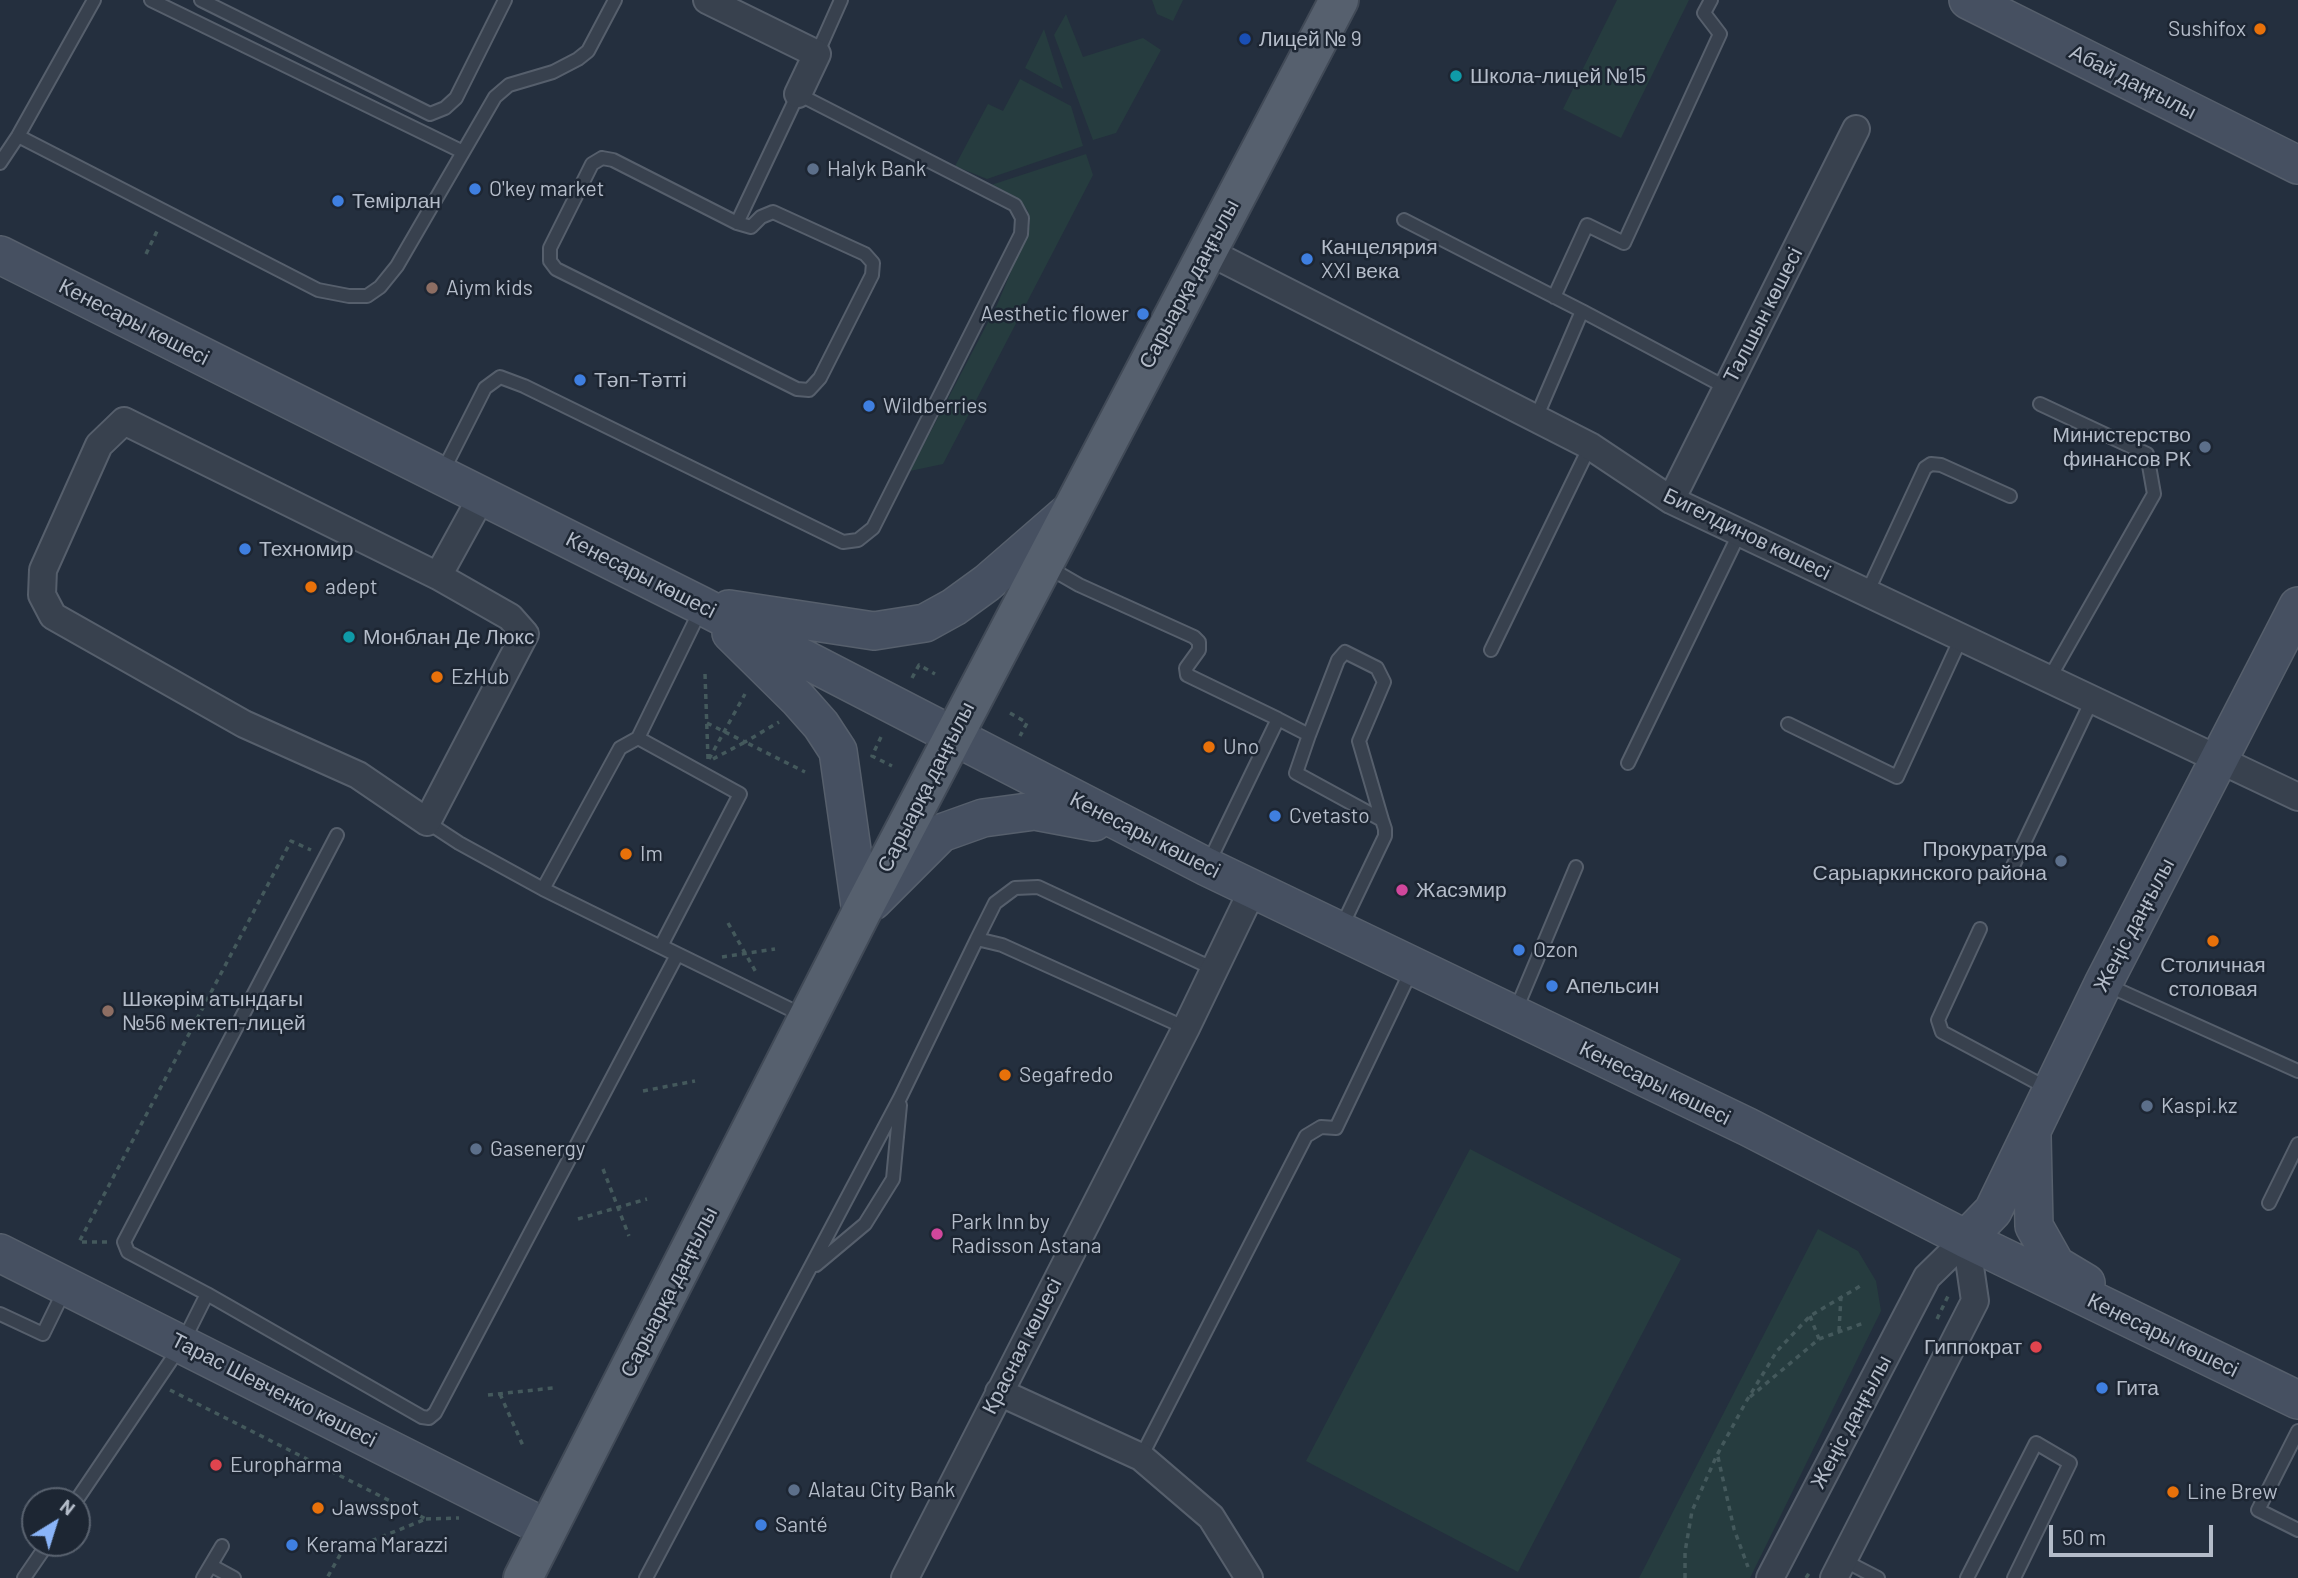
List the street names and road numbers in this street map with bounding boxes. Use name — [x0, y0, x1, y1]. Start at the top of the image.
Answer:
street label: Абай даңғылы — [2065, 39, 2201, 125]
street label: Сарыарқа даңғылы — [1134, 195, 1244, 373]
street label: Талшын көшесі — [1718, 243, 1808, 387]
street label: Кенесары көшесі — [55, 273, 213, 371]
street label: Бигелдинов көшесі — [1659, 483, 1835, 585]
street label: Кенесары көшесі — [562, 526, 720, 624]
street label: Сарыарқа даңғылы — [872, 698, 980, 876]
street label: Кенесары көшесі — [1066, 786, 1224, 884]
street label: Жеңіс даңғылы — [2088, 854, 2180, 996]
street label: Кенесары көшесі — [1575, 1036, 1735, 1130]
street label: Сарыарқа даңғылы — [615, 1203, 723, 1381]
street label: Красная көшесі — [977, 1274, 1067, 1418]
street label: Кенесары көшесі — [2083, 1288, 2243, 1382]
street label: Тарас Шевченко көшесі — [167, 1327, 381, 1453]
street label: Жеңіс даңғылы — [1805, 1351, 1897, 1493]

